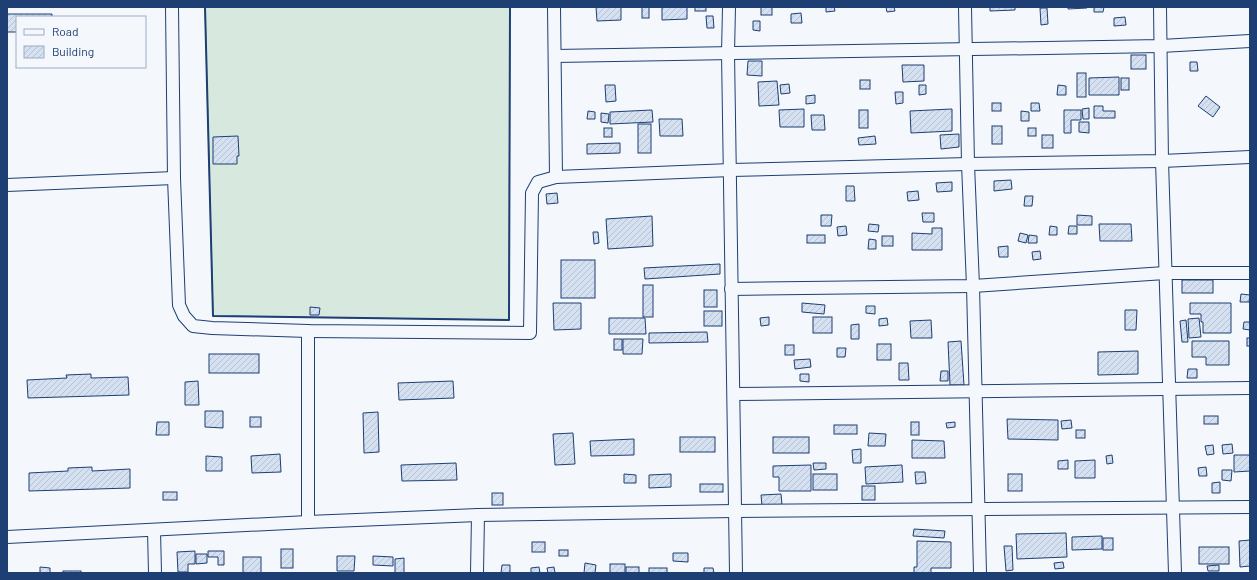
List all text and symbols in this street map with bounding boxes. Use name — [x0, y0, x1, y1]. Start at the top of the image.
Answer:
legend — [16, 16, 146, 68]
text: Road — [52, 24, 79, 38]
text: Building — [52, 44, 94, 58]

